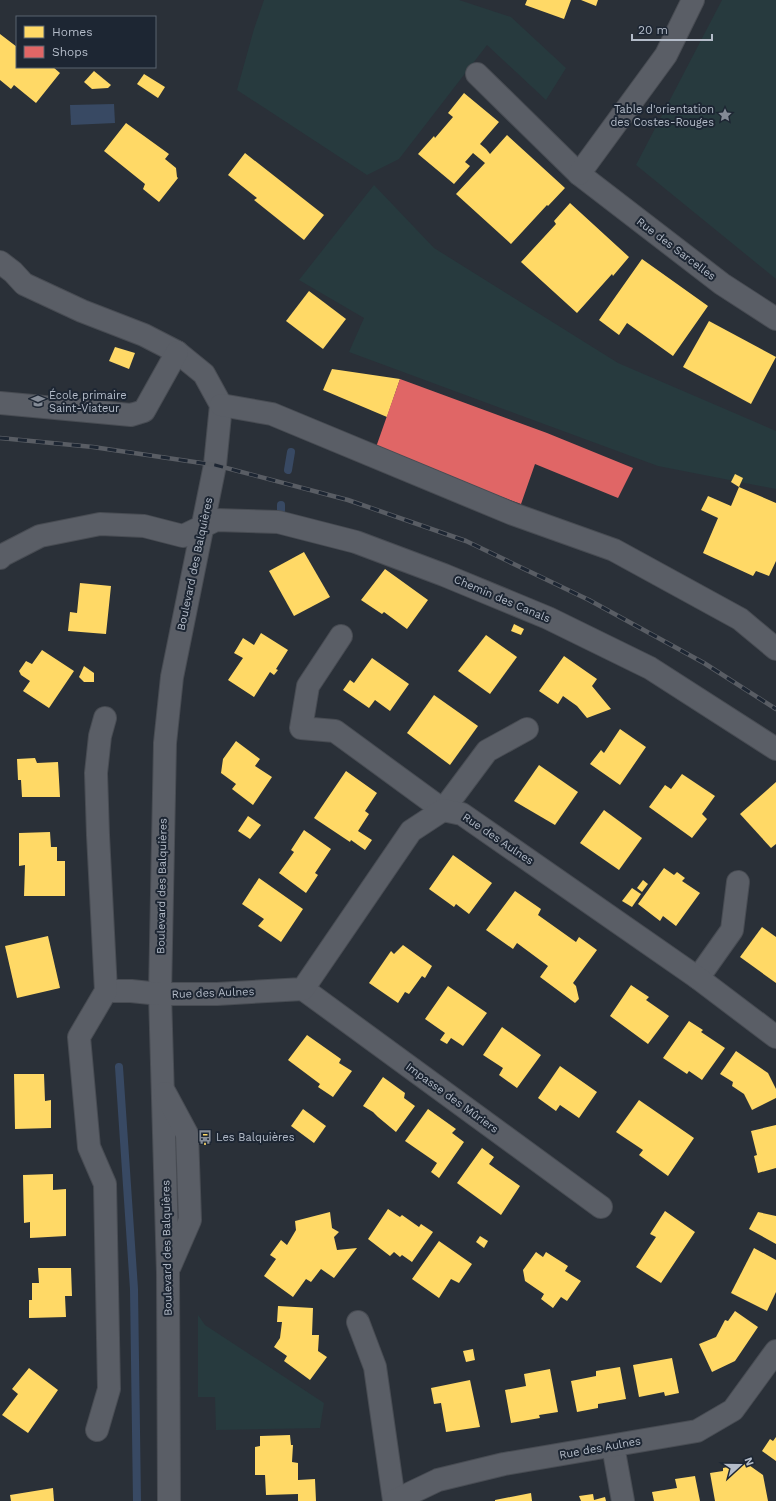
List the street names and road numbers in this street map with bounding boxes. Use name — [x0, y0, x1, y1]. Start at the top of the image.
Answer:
street label: Rue des Sarcelles — [634, 215, 718, 283]
street label: Boulevard des Balquières — [175, 496, 216, 632]
street label: Chemin des Canals — [452, 573, 552, 625]
street label: Rue des Aulnes — [460, 810, 536, 868]
street label: Boulevard des Balquières — [154, 818, 170, 954]
street label: Rue des Aulnes — [171, 985, 255, 1001]
street label: Impasse des Mûriers — [403, 1060, 501, 1136]
street label: Boulevard des Balquières — [159, 1180, 175, 1316]
street label: Rue des Aulnes — [558, 1434, 642, 1462]

